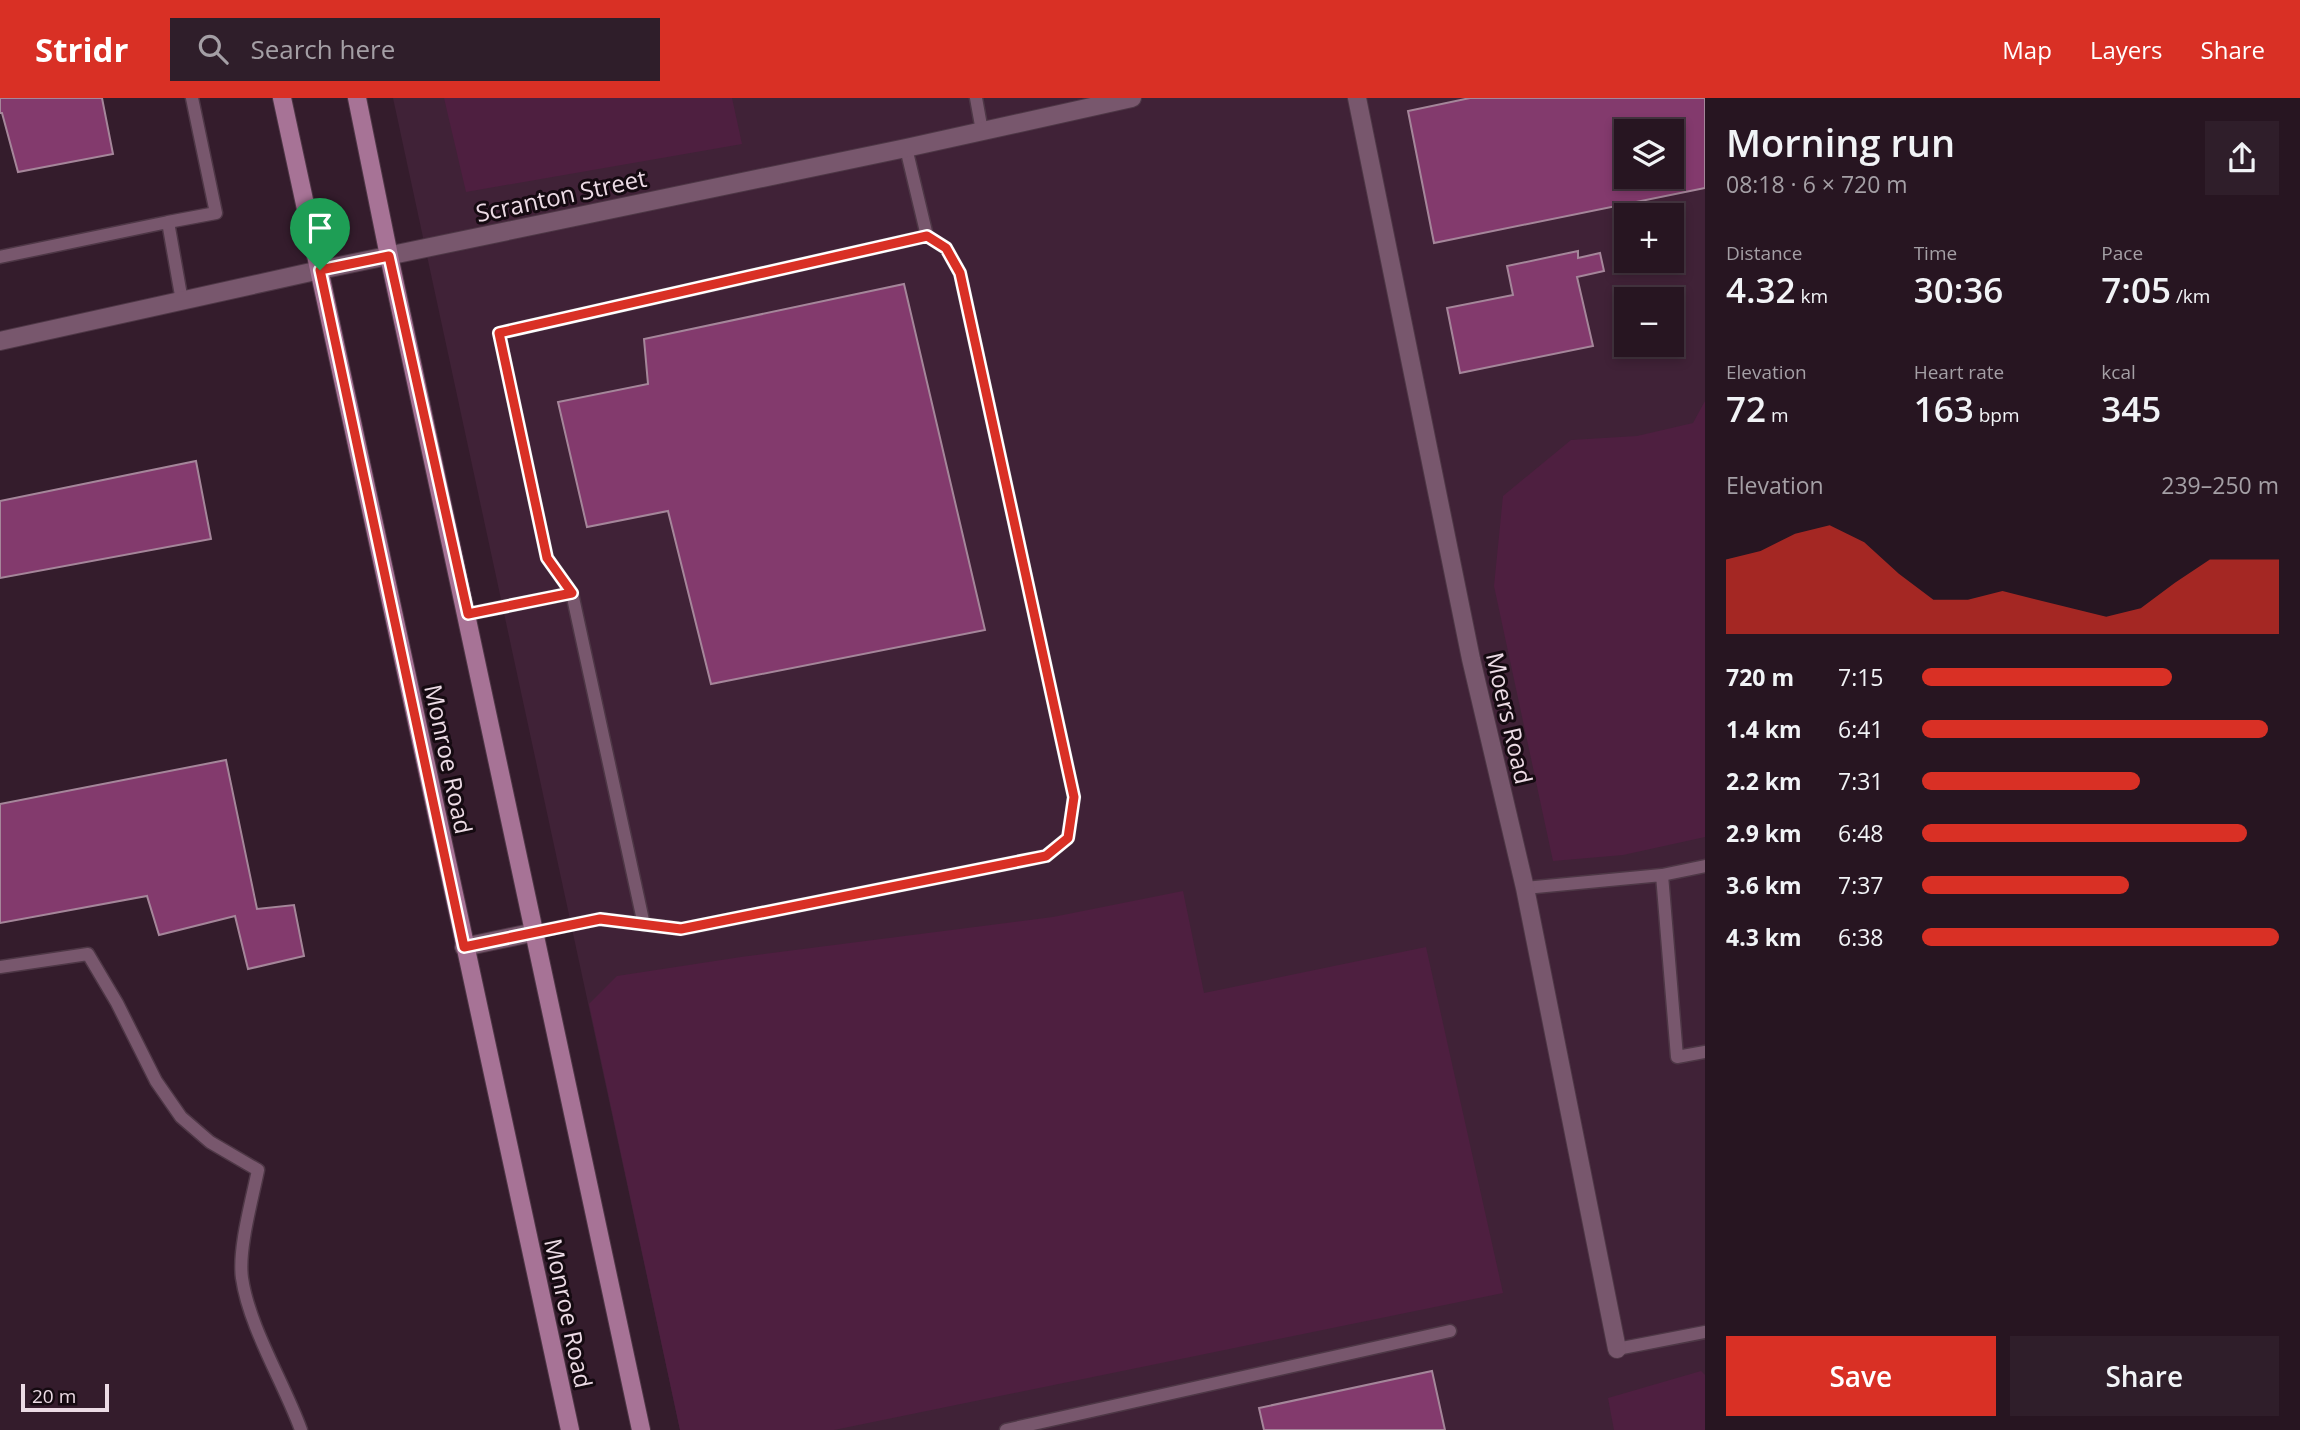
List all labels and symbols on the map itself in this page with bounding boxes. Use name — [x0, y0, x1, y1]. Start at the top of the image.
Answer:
street label: Scranton Street — [473, 161, 649, 229]
pin — [290, 198, 350, 270]
street label: Moers Road — [1479, 649, 1541, 787]
street label: Monroe Road — [417, 681, 481, 837]
street label: Monroe Road — [537, 1235, 601, 1391]
scale bar — [21, 1381, 108, 1413]

